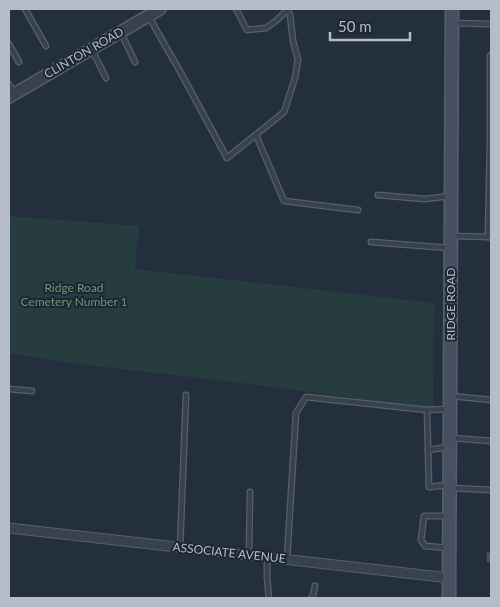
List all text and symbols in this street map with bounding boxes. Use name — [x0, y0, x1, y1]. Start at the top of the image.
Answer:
scale bar — [330, 10, 410, 42]
text: 50 m — [338, 17, 372, 35]
street label: CLINTON ROAD — [41, 24, 126, 81]
street label: RIDGE ROAD — [443, 268, 458, 340]
park label: Ridge Road Cemetery Number 1 — [20, 280, 128, 309]
street label: ASSOCIATE AVENUE — [172, 539, 286, 566]

